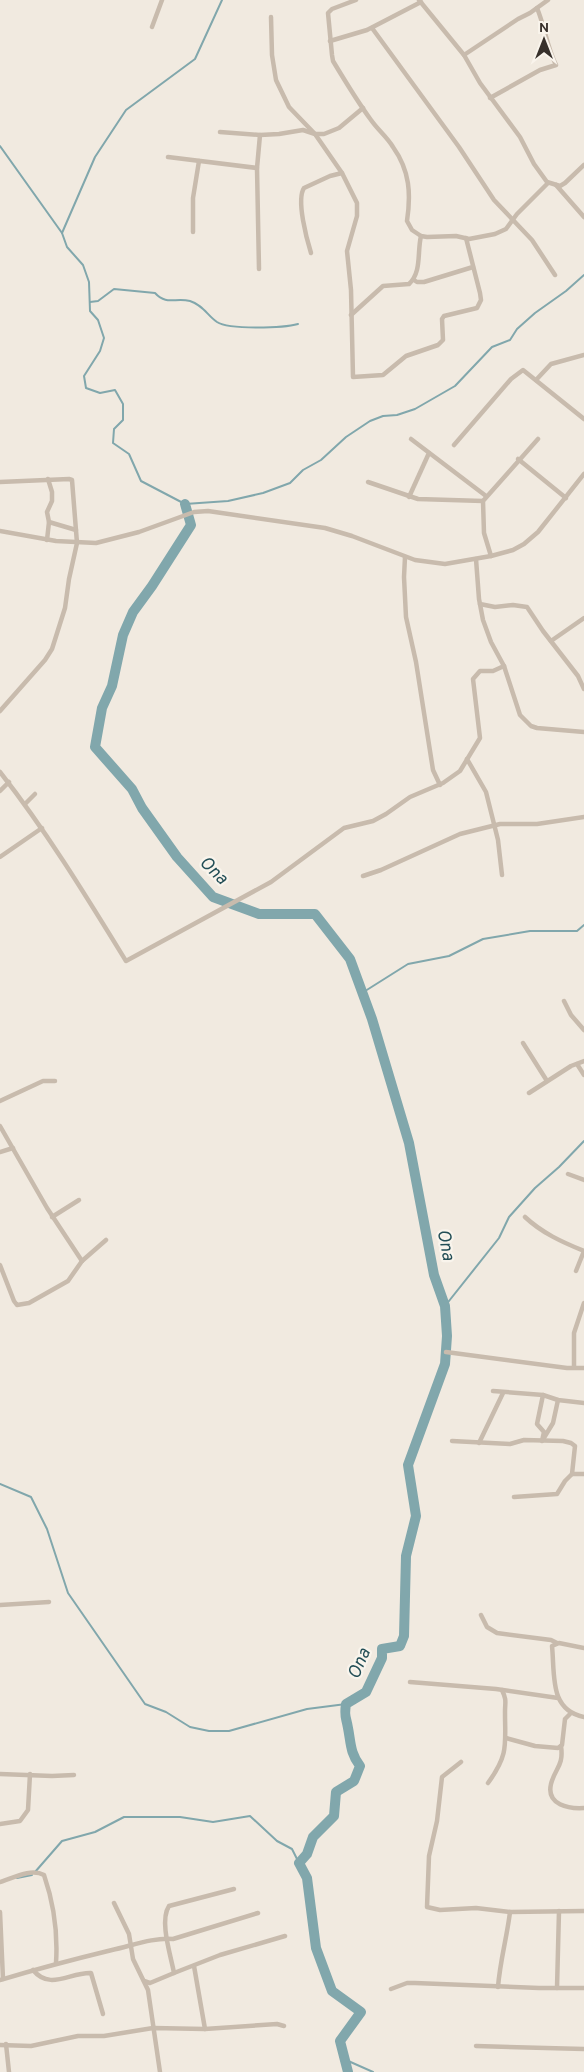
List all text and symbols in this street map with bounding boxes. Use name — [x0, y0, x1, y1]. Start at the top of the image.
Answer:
north arrow — [519, 15, 569, 65]
text: N — [539, 20, 549, 37]
water label: Ona — [194, 852, 233, 891]
water label: Ona — [431, 1227, 459, 1263]
water label: Ona — [343, 1644, 377, 1683]

